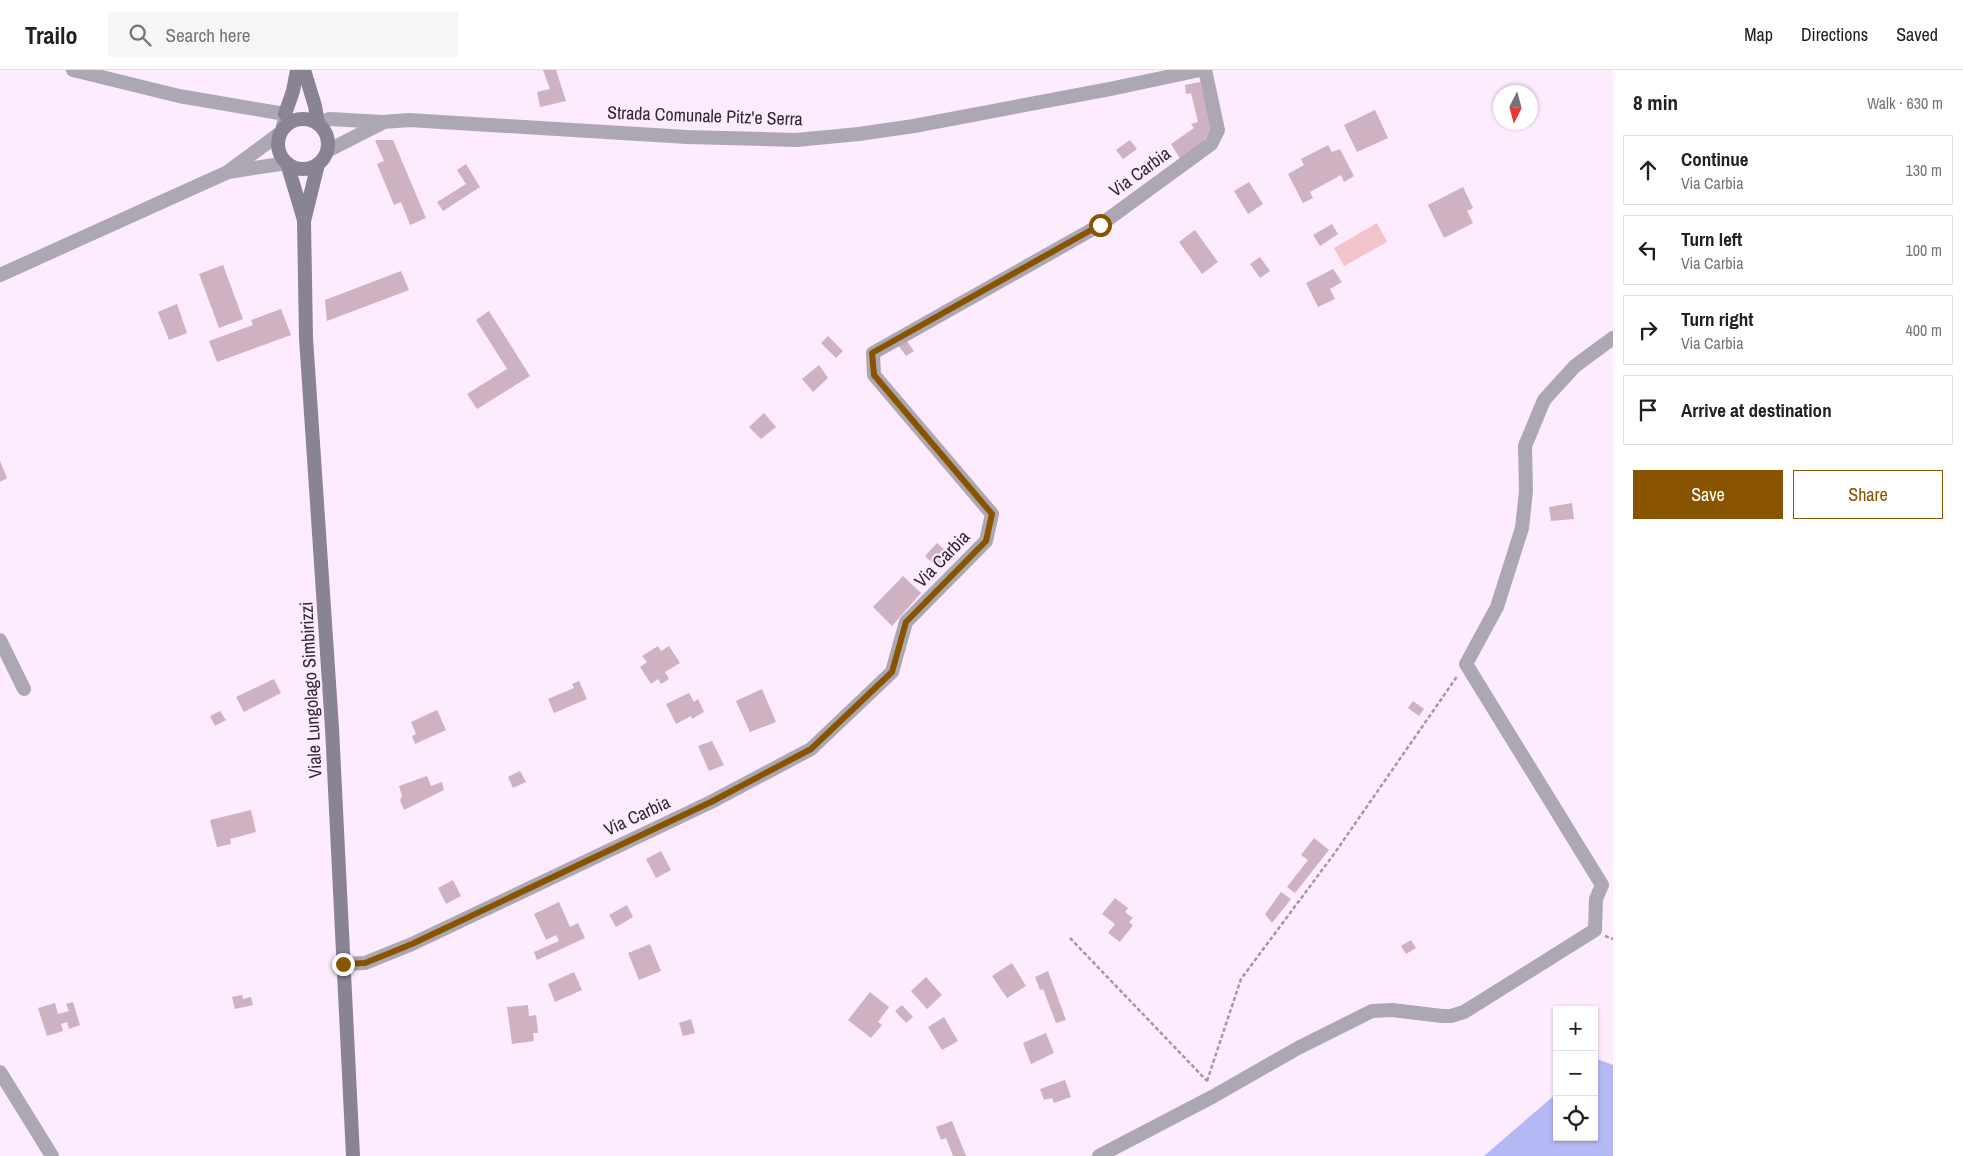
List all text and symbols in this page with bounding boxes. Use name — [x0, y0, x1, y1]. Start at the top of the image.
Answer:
search box — [108, 12, 458, 57]
text: Trailo — [25, 19, 78, 51]
icon: search — [126, 21, 154, 49]
text: Search here — [166, 22, 250, 48]
text: Map — [1744, 22, 1773, 47]
text: Directions — [1801, 22, 1868, 47]
text: Saved — [1896, 22, 1938, 47]
north arrow — [1493, 85, 1538, 130]
text: 8 min — [1633, 88, 1678, 117]
text: Walk · 630 m — [1867, 92, 1943, 114]
street label: Strada Comunale Pitz'e Serra — [607, 100, 803, 131]
street label: Via Carbia — [1104, 141, 1175, 202]
text: Continue — [1681, 146, 1749, 172]
icon: ahead — [1634, 156, 1662, 184]
text: 130 m — [1906, 159, 1942, 181]
text: Via Carbia — [1681, 172, 1744, 194]
route start — [1089, 214, 1112, 237]
text: Turn left — [1681, 226, 1742, 252]
icon: left — [1634, 236, 1662, 264]
text: 100 m — [1906, 239, 1942, 261]
text: Via Carbia — [1681, 252, 1744, 274]
text: Turn right — [1681, 306, 1753, 332]
icon: right — [1634, 316, 1662, 344]
text: 400 m — [1906, 319, 1942, 341]
text: Via Carbia — [1681, 332, 1744, 354]
icon: arrive — [1634, 396, 1662, 424]
text: Arrive at destination — [1681, 397, 1832, 423]
button: Save — [1633, 470, 1783, 519]
button: Share — [1793, 470, 1943, 519]
street label: Via Carbia — [908, 525, 975, 593]
street label: Viale Lungolago Simbirizzi — [293, 601, 328, 779]
street label: Via Carbia — [600, 789, 674, 842]
route end — [332, 953, 355, 976]
map controls — [1553, 1006, 1598, 1141]
button: + — [1553, 1006, 1598, 1051]
button: − — [1553, 1051, 1598, 1096]
button: locate — [1553, 1096, 1598, 1141]

